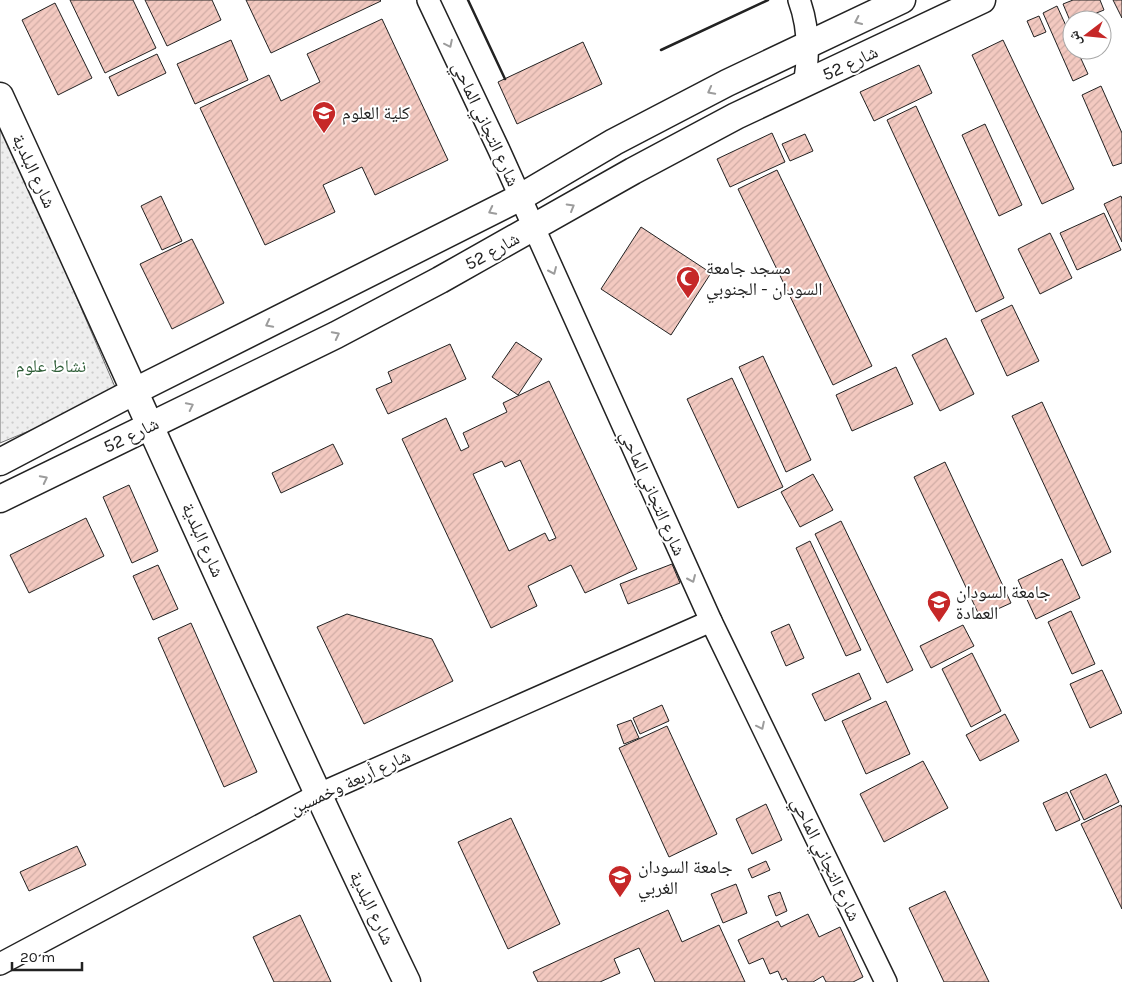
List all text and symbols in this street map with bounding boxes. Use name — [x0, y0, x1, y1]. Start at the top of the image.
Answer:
north arrow — [1062, 10, 1112, 60]
one-way arrow — [854, 14, 863, 25]
text: ش — [1065, 29, 1085, 48]
one-way arrow — [443, 39, 453, 48]
street label: شارع 52 — [819, 41, 881, 85]
street label: شارع التجاني الماحي — [444, 58, 525, 191]
one-way arrow — [708, 85, 717, 95]
school or university icon: كلية العلوم — [311, 100, 337, 134]
place label: كلية العلوم — [342, 102, 410, 125]
street label: شارع البلدية — [7, 131, 61, 211]
one-way arrow — [565, 203, 574, 213]
one-way arrow — [489, 205, 498, 215]
street label: شارع 52 — [461, 227, 523, 275]
place label: مسجد جامعة السودان - الجنوبي — [706, 257, 823, 304]
mosque icon: مسجد جامعة السودان - الجنوبي — [675, 265, 701, 299]
one-way arrow — [547, 266, 558, 275]
one-way arrow — [265, 318, 274, 328]
one-way arrow — [331, 331, 340, 341]
park label: نشاط علوم — [16, 355, 86, 378]
one-way arrow — [185, 402, 194, 413]
street label: شارع 52 — [100, 412, 162, 458]
street label: شارع التجاني الماحي — [612, 427, 691, 561]
one-way arrow — [39, 475, 48, 485]
street label: شارع البلدية — [177, 499, 229, 581]
one-way arrow — [685, 574, 696, 583]
place label: جامعة السودان العمادة — [956, 581, 1051, 624]
school or university icon: جامعة السودان العمادة — [926, 589, 952, 623]
one-way arrow — [755, 720, 765, 729]
street label: شارع أربعة وخمسين — [286, 744, 414, 820]
street label: شارع التجاني الماحي — [783, 793, 866, 926]
place label: جامعة السودان الغربي — [638, 856, 733, 903]
school or university icon: جامعة السودان الغربي — [607, 864, 633, 898]
street label: شارع البلدية — [345, 868, 399, 948]
scale bar — [12, 940, 82, 972]
text: 20 m — [20, 948, 55, 966]

